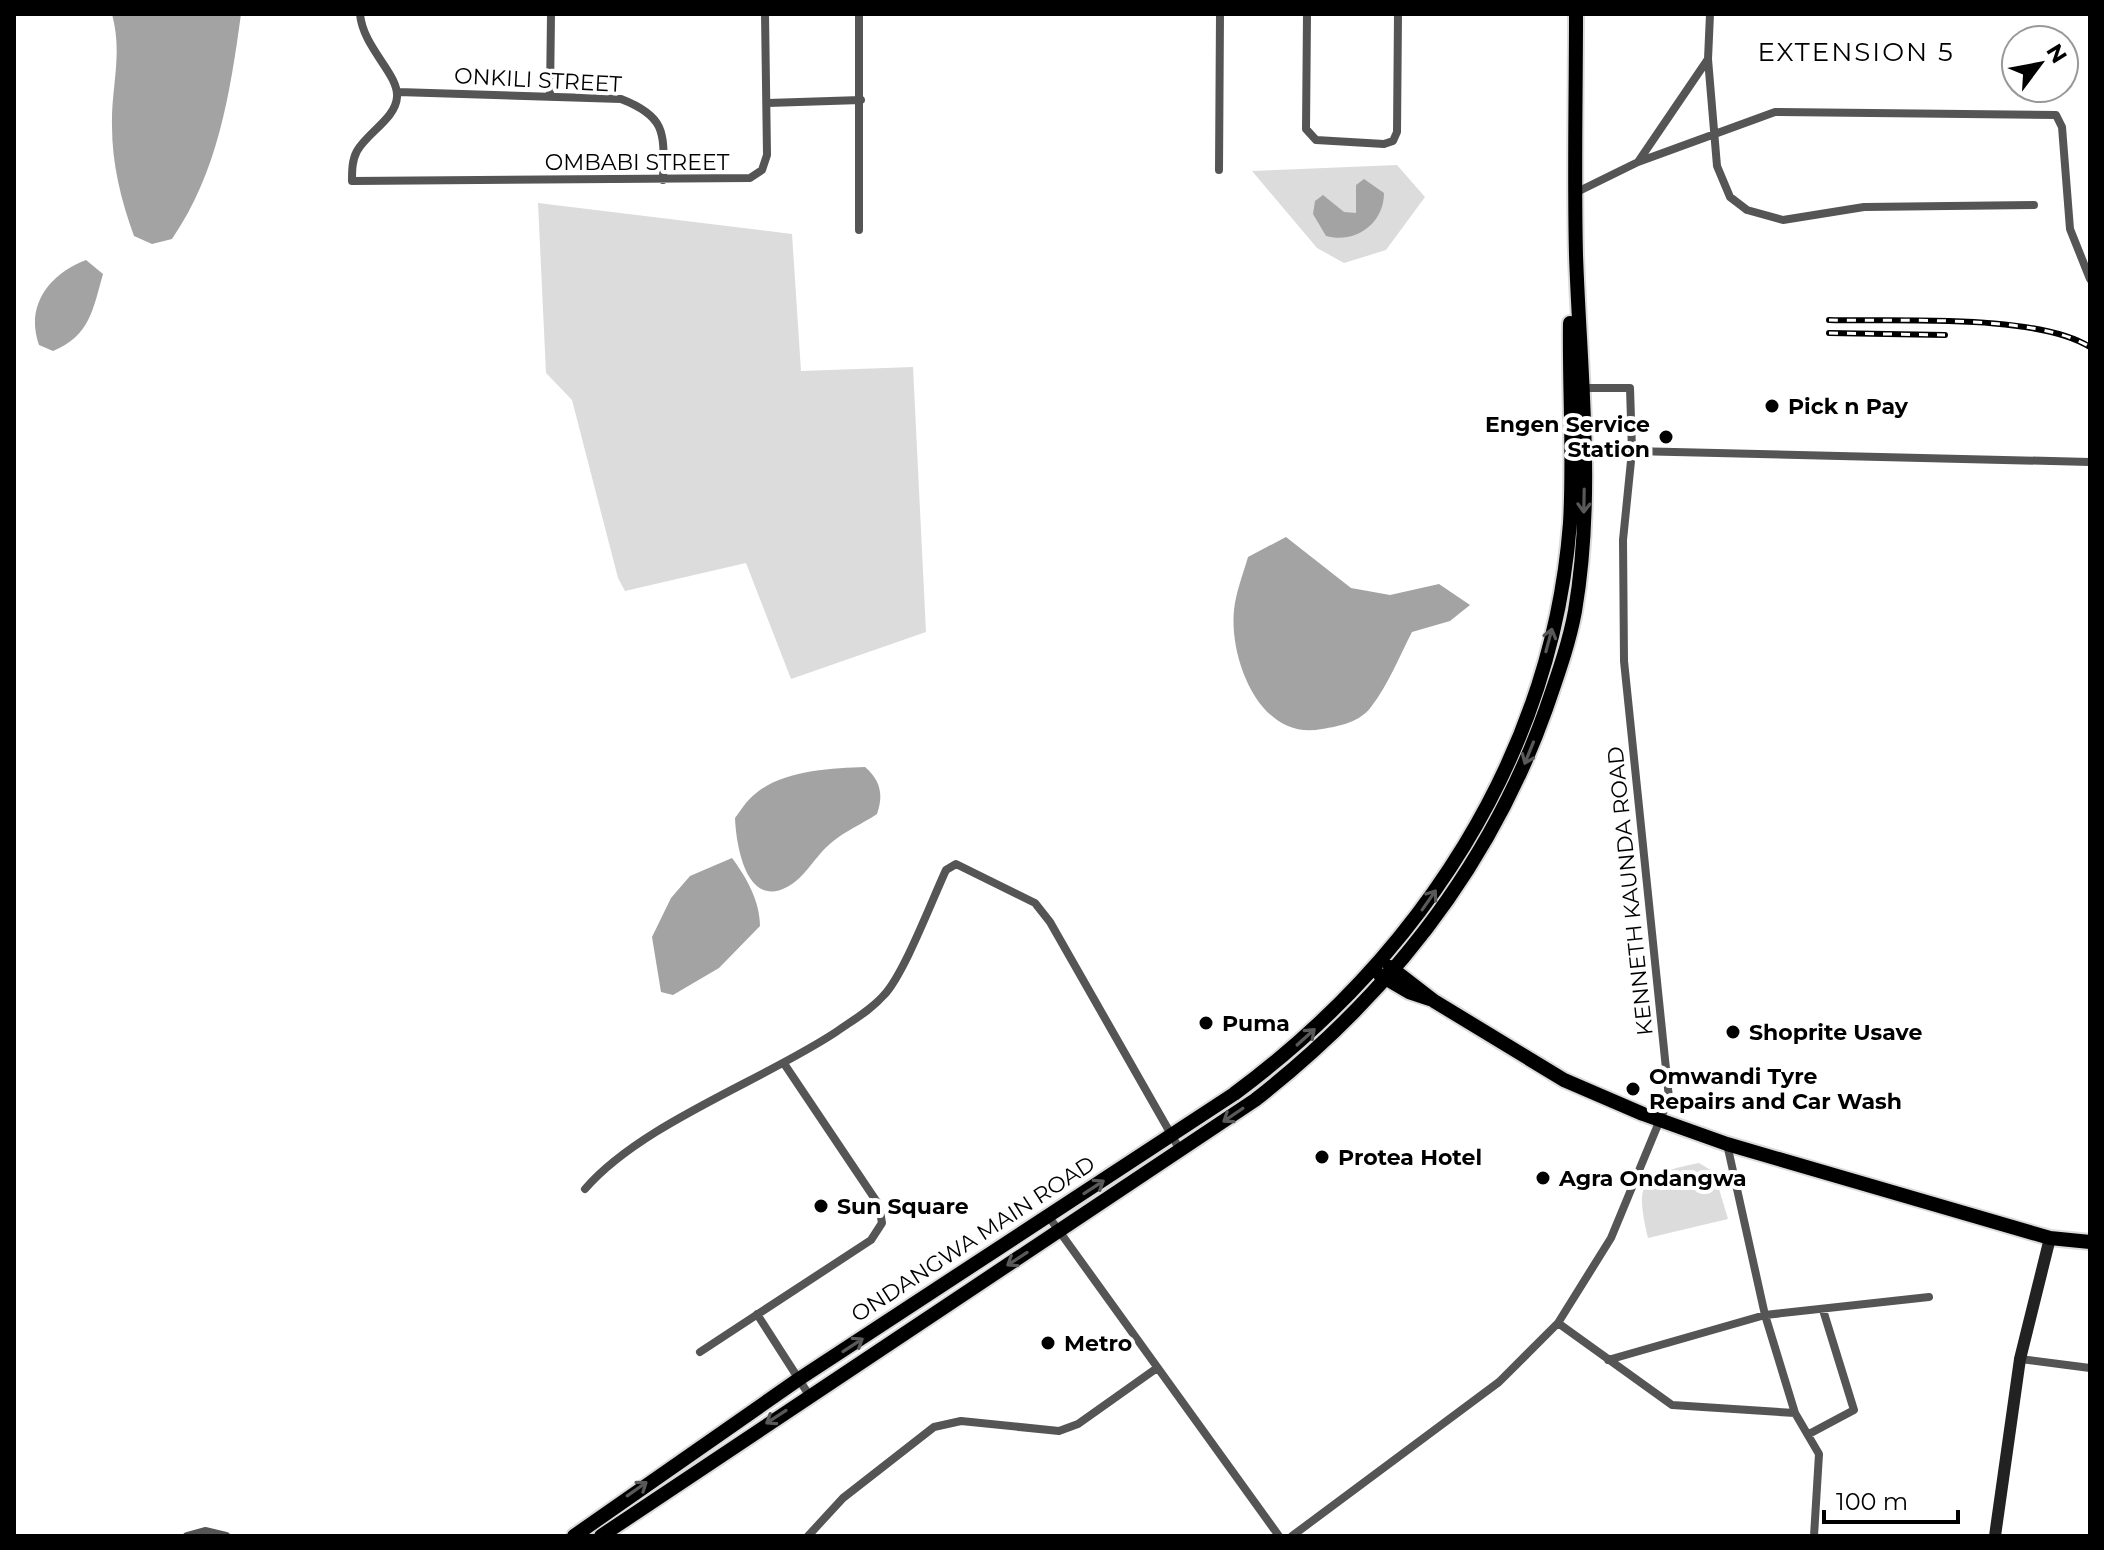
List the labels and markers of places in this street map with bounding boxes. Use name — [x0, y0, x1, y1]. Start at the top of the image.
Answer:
place label: Pick n Pay — [1788, 393, 1909, 420]
marker: Pick n Pay — [1763, 397, 1781, 415]
place label: Engen Service Station — [1485, 411, 1650, 463]
marker: Engen Service Station — [1657, 428, 1675, 446]
place label: Puma — [1222, 1010, 1290, 1037]
marker: Puma — [1197, 1014, 1215, 1032]
place label: Shoprite Usave — [1749, 1019, 1922, 1046]
marker: Shoprite Usave — [1724, 1023, 1742, 1041]
place label: Omwandi Tyre Repairs and Car Wash — [1649, 1063, 1902, 1115]
marker: Omwandi Tyre Repairs and Car Wash — [1624, 1080, 1642, 1098]
place label: Protea Hotel — [1338, 1144, 1482, 1171]
marker: Protea Hotel — [1313, 1148, 1331, 1166]
place label: Agra Ondangwa — [1558, 1165, 1747, 1192]
marker: Agra Ondangwa — [1534, 1169, 1552, 1187]
place label: Sun Square — [837, 1193, 969, 1220]
marker: Sun Square — [812, 1197, 830, 1215]
place label: Metro — [1064, 1330, 1132, 1357]
marker: Metro — [1039, 1334, 1057, 1352]

